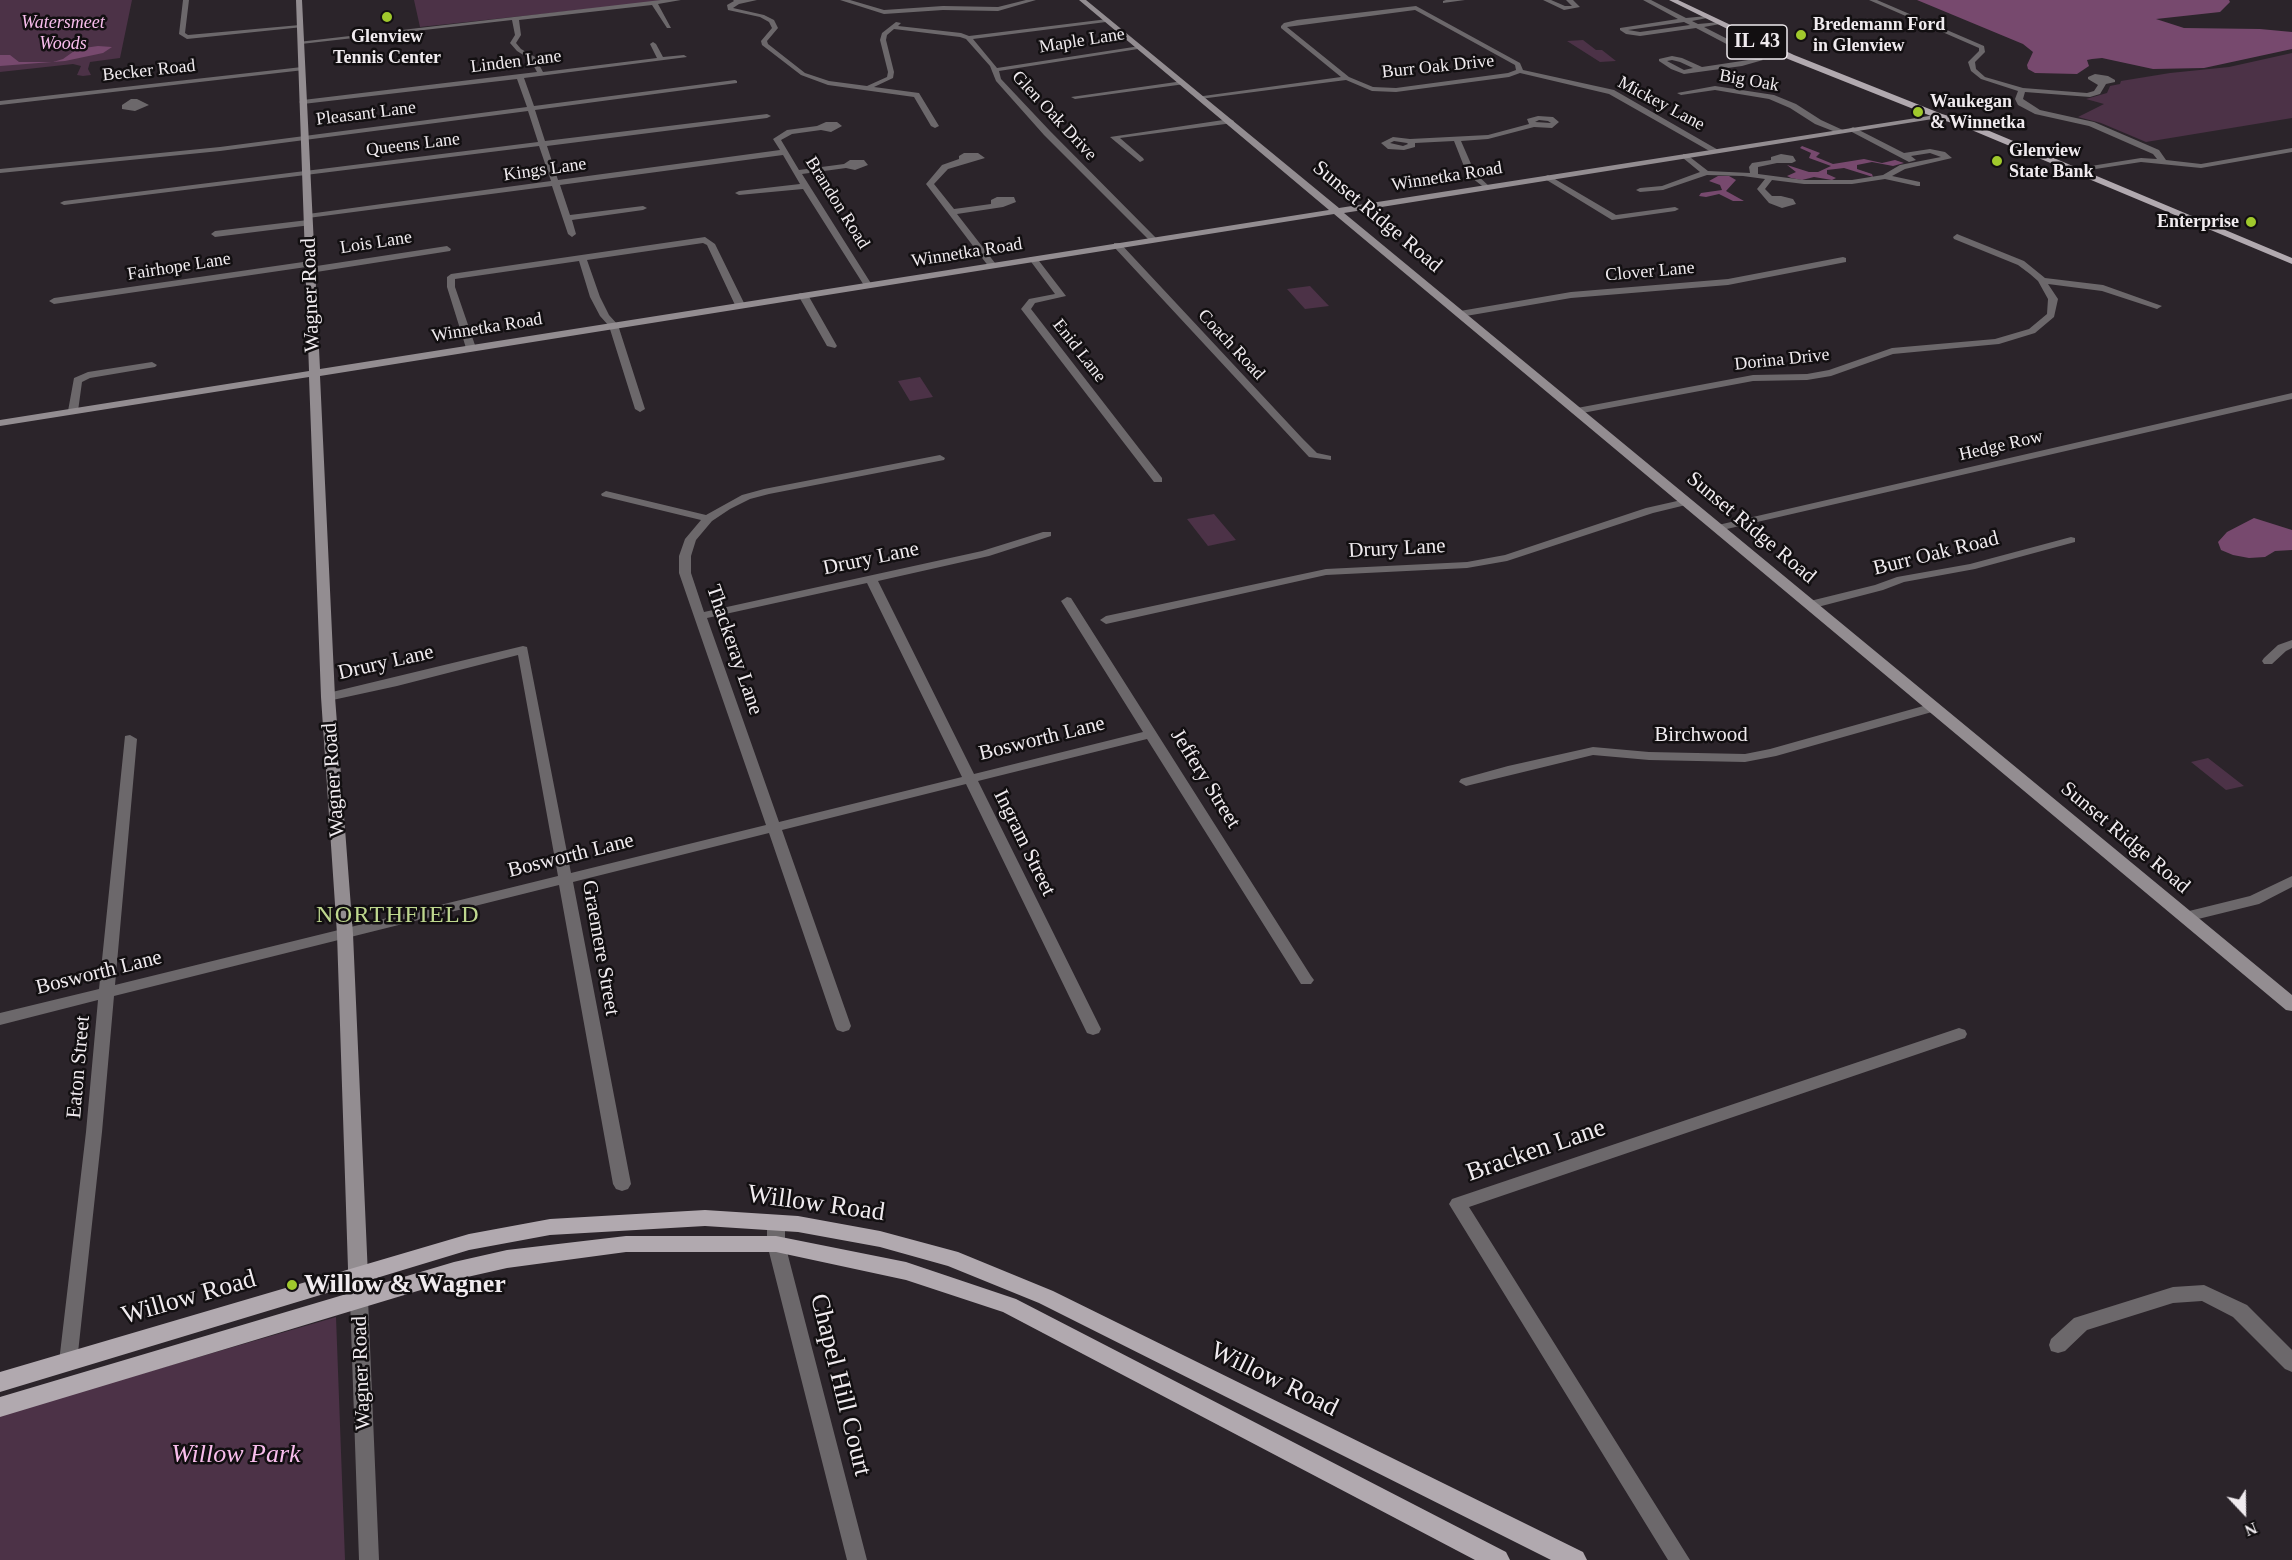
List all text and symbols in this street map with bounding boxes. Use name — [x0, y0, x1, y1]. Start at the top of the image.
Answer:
marker: Glenview Tennis Center — [380, 10, 394, 24]
park label: Watersmeet Woods — [21, 12, 105, 54]
place label: Bredemann Ford in Glenview — [1813, 14, 1945, 57]
street label: Maple Lane — [1038, 24, 1126, 58]
road number: IL 43 — [1727, 25, 1787, 59]
place label: Glenview Tennis Center — [333, 26, 441, 68]
marker: Bredemann Ford in Glenview — [1794, 28, 1808, 42]
street label: Linden Lane — [469, 46, 563, 78]
street label: Burr Oak Drive — [1381, 50, 1495, 84]
street label: Becker Road — [101, 55, 197, 87]
street label: Big Oak — [1717, 65, 1781, 97]
street label: Glen Oak Drive — [1007, 67, 1101, 165]
street label: Mickey Lane — [1614, 72, 1708, 136]
place label: Waukegan & Winnetka — [1930, 91, 2025, 134]
street label: Pleasant Lane — [315, 97, 417, 131]
marker: Waukegan & Winnetka — [1911, 105, 1925, 119]
street label: Queens Lane — [365, 129, 461, 161]
place label: Glenview State Bank — [2009, 140, 2094, 182]
street label: Kings Lane — [502, 153, 588, 187]
street label: Brandon Road — [800, 153, 874, 253]
marker: Glenview State Bank — [1990, 154, 2004, 168]
street label: Sunset Ridge Road — [1307, 156, 1447, 278]
street label: Winnetka Road — [1390, 158, 1504, 196]
place label: Enterprise — [2157, 211, 2239, 233]
marker: Enterprise — [2244, 215, 2258, 229]
street label: Lois Lane — [339, 227, 413, 259]
street label: Winnetka Road — [910, 234, 1024, 272]
street label: Wagner Road — [296, 237, 326, 353]
street label: Fairhope Lane — [126, 248, 232, 286]
street label: Clover Lane — [1604, 257, 1696, 287]
street label: Coach Road — [1193, 305, 1269, 385]
street label: Winnetka Road — [430, 309, 544, 347]
street label: Enid Lane — [1048, 315, 1110, 387]
street label: Dorina Drive — [1733, 344, 1831, 376]
street label: Hedge Row — [1957, 426, 2045, 466]
street label: Sunset Ridge Road — [1681, 467, 1821, 589]
street label: Burr Oak Road — [1871, 526, 2001, 582]
street label: Drury Lane — [1348, 534, 1446, 564]
street label: Drury Lane — [821, 537, 921, 581]
street label: Thackeray Lane — [700, 582, 768, 718]
street label: Drury Lane — [336, 640, 436, 686]
street label: Bosworth Lane — [976, 711, 1108, 767]
street label: Wagner Road — [317, 722, 351, 838]
street label: Birchwood — [1654, 722, 1748, 748]
street label: Jeffery Street — [1165, 725, 1245, 833]
street label: Sunset Ridge Road — [2055, 777, 2195, 899]
street label: Ingram Street — [987, 786, 1061, 900]
street label: Bosworth Lane — [505, 828, 637, 884]
street label: Graemere Street — [576, 878, 624, 1018]
district label: NORTHFIELD — [316, 902, 480, 930]
street label: Bosworth Lane — [33, 945, 165, 1001]
street label: Eaton Street — [62, 1014, 96, 1120]
street label: Bracken Lane — [1462, 1113, 1610, 1189]
street label: Willow Road — [745, 1179, 887, 1229]
street label: Willow Road — [118, 1264, 260, 1332]
place label: Willow & Wagner — [304, 1269, 506, 1301]
marker: Willow & Wagner — [285, 1278, 299, 1292]
street label: Chapel Hill Court — [802, 1291, 878, 1479]
street label: Wagner Road — [347, 1315, 377, 1431]
street label: Willow Road — [1205, 1336, 1343, 1424]
park label: Willow Park — [171, 1439, 301, 1471]
north arrow — [2214, 1482, 2274, 1542]
text: N — [2242, 1519, 2259, 1539]

